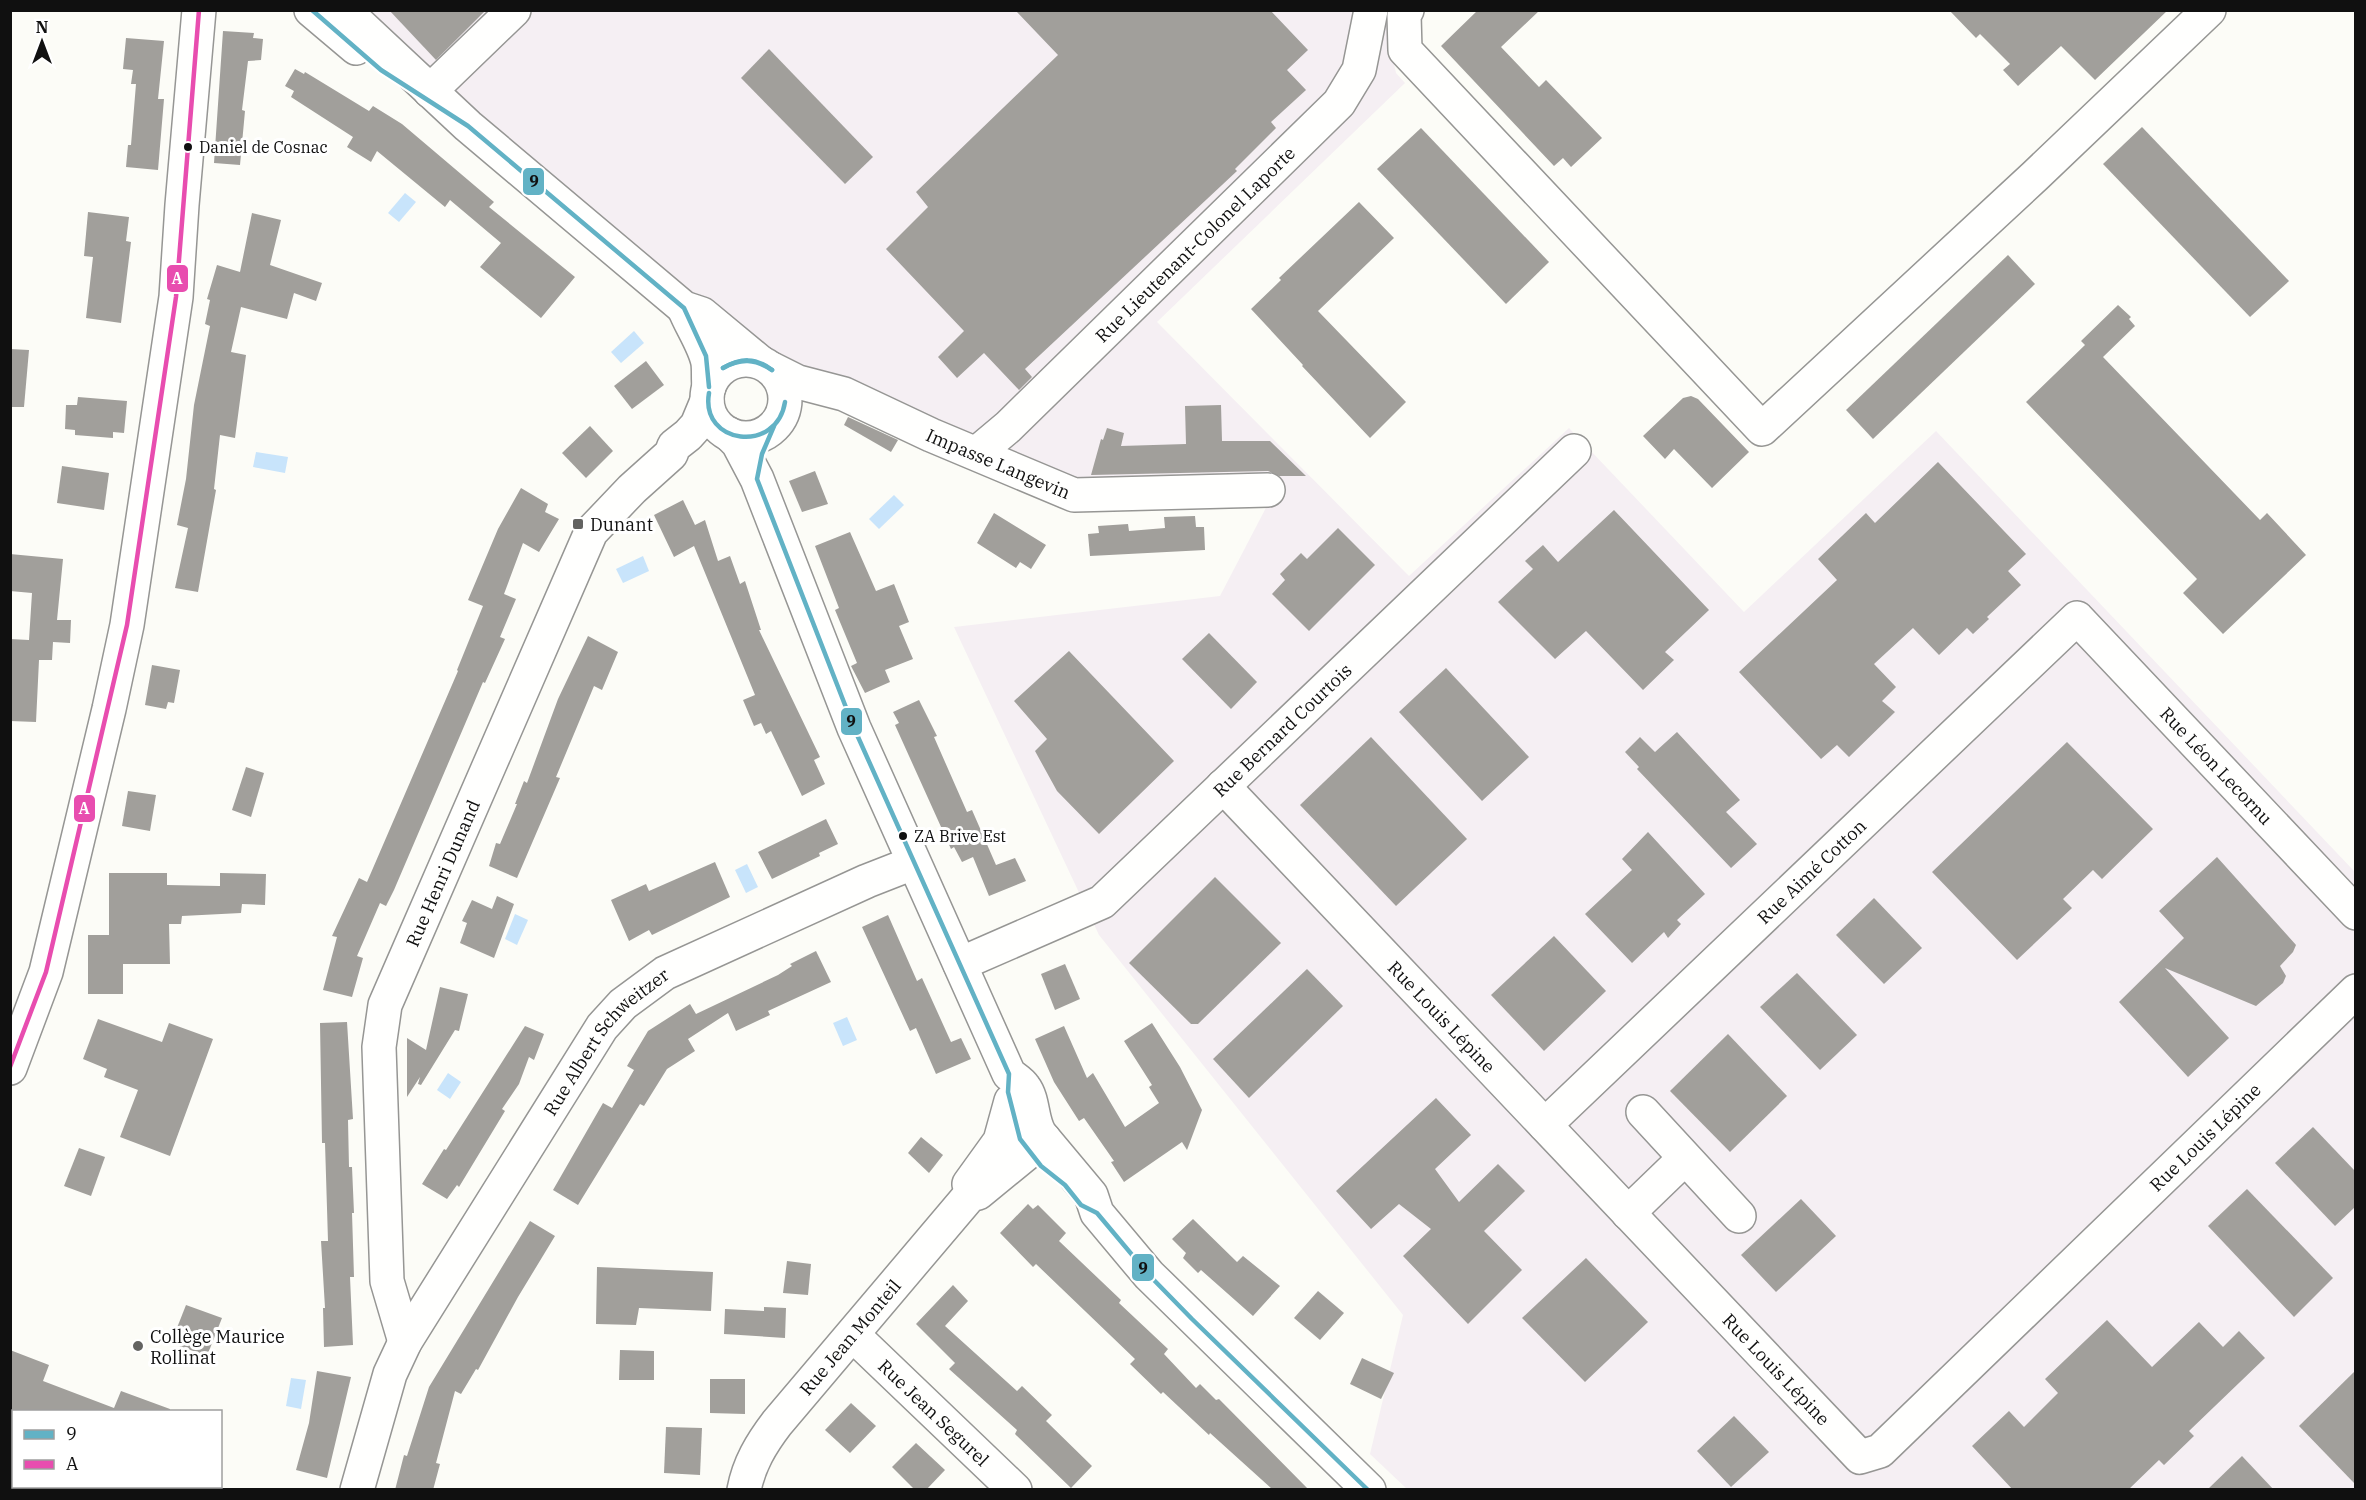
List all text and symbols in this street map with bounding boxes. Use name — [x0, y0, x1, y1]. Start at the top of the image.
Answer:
north arrow — [12, 12, 72, 72]
text: N — [36, 17, 48, 37]
place label: Daniel de Cosnac — [199, 137, 328, 157]
marker: Daniel de Cosnac — [182, 141, 194, 153]
street label: Rue Lieutenant-Colonel Laporte — [1090, 141, 1300, 347]
line badge: 9 — [522, 167, 545, 196]
text: 9 — [529, 171, 539, 191]
line badge: A — [166, 264, 189, 293]
text: A — [171, 268, 183, 288]
street label: Impasse Langevin — [923, 423, 1074, 504]
place label: Dunant — [590, 513, 653, 536]
marker: Dunant — [571, 517, 585, 531]
street label: Rue Bernard Courtois — [1208, 658, 1356, 802]
street label: Rue Léon Lecornu — [2155, 702, 2278, 829]
line badge: 9 — [840, 707, 863, 736]
text: 9 — [846, 711, 856, 731]
line badge: A — [73, 794, 96, 823]
street label: Rue Henri Dunand — [400, 796, 485, 950]
text: A — [78, 798, 90, 818]
street label: Rue Aimé Cotton — [1752, 814, 1871, 928]
place label: ZA Brive Est — [914, 826, 1006, 846]
marker: ZA Brive Est — [897, 830, 909, 842]
street label: Rue Louis Lépine — [1383, 956, 1501, 1077]
street label: Rue Albert Schweitzer — [538, 963, 673, 1120]
street label: Rue Louis Lépine — [2145, 1078, 2265, 1196]
line badge: 9 — [1131, 1253, 1155, 1282]
text: 9 — [1138, 1258, 1148, 1278]
street label: Rue Jean Monteil — [794, 1274, 905, 1400]
street label: Rue Louis Lépine — [1718, 1308, 1835, 1430]
place label: Collège Maurice Rollinat — [150, 1325, 285, 1369]
marker: Collège Maurice Rollinat — [131, 1339, 145, 1353]
street label: Rue Jean Segurel — [874, 1354, 994, 1471]
legend — [12, 1410, 222, 1488]
text: 9 — [66, 1422, 77, 1445]
text: A — [66, 1452, 79, 1475]

